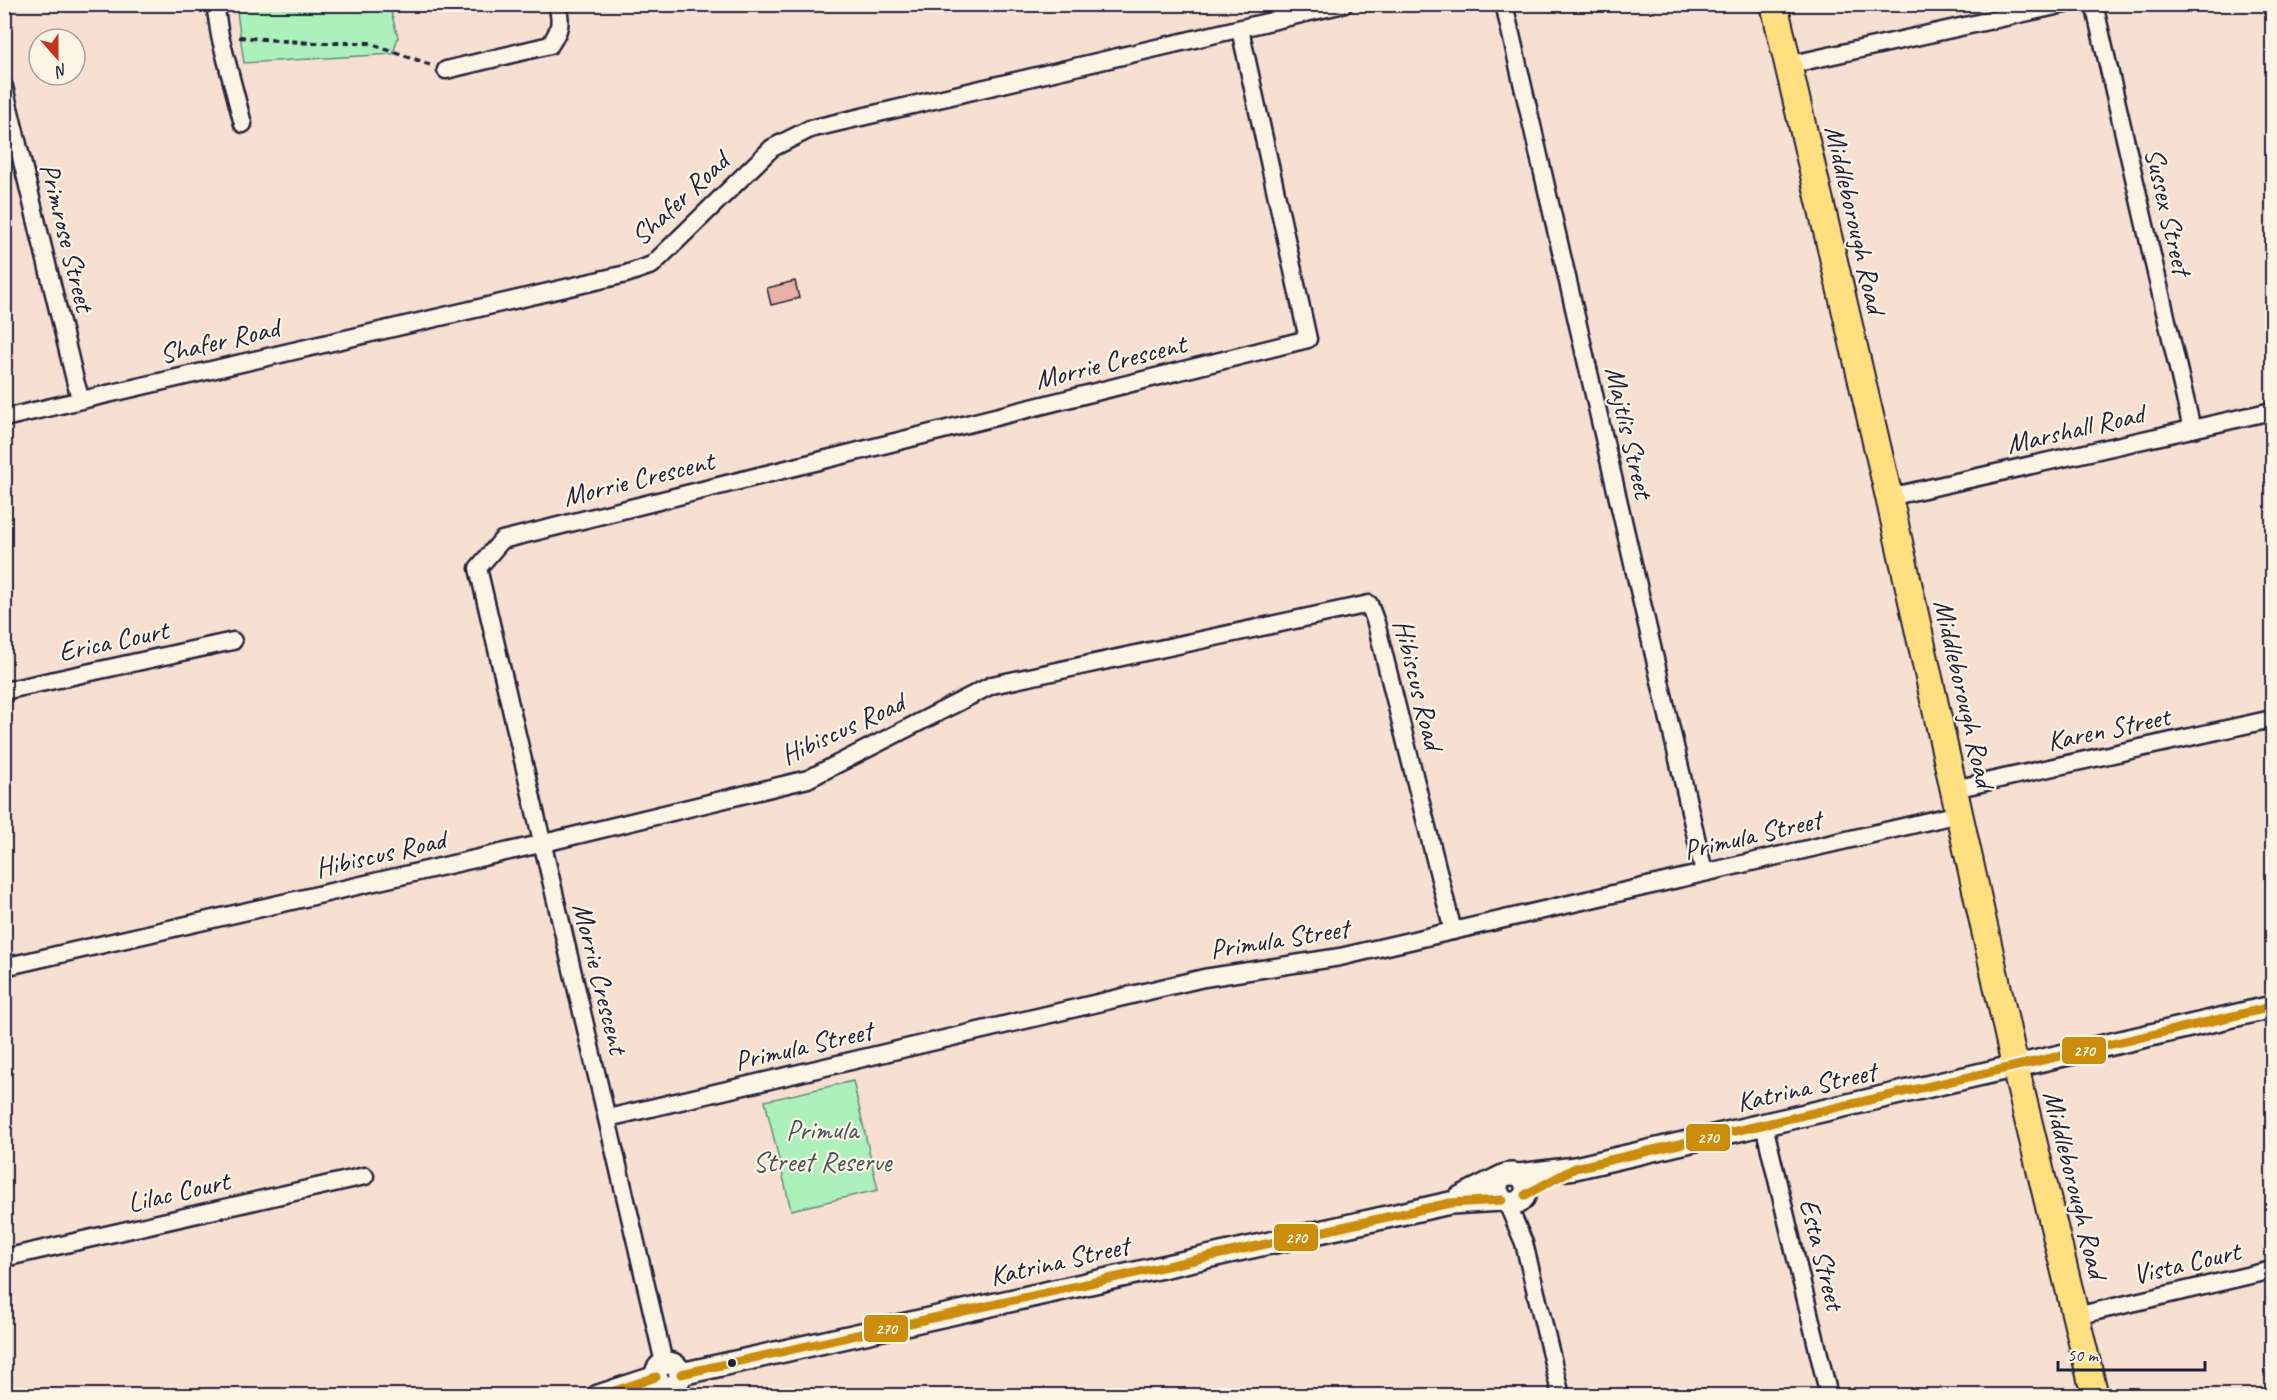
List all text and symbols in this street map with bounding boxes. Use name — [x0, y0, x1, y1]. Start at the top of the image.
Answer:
north arrow — [27, 27, 87, 87]
text: N — [51, 59, 70, 82]
street label: Middleborough Road — [1817, 122, 1895, 320]
street label: Shafer Road — [623, 141, 739, 253]
street label: Sussex Street — [2137, 144, 2201, 282]
street label: Primrose Street — [32, 159, 103, 317]
street label: Shafer Road — [156, 309, 286, 371]
street label: Morrie Crescent — [1031, 325, 1192, 397]
street label: Majtlis Street — [1597, 363, 1662, 504]
street label: Marshall Road — [2003, 395, 2151, 461]
street label: Morrie Crescent — [559, 442, 720, 514]
street label: Middleborough Road — [1926, 596, 2004, 794]
street label: Erica Court — [55, 611, 174, 669]
street label: Hibiscus Road — [1386, 616, 1452, 756]
street label: Hibiscus Road — [775, 683, 913, 772]
street label: Karen Street — [2044, 698, 2175, 759]
street label: Primula Street — [1680, 801, 1828, 867]
street label: Hibiscus Road — [312, 821, 452, 885]
street label: Morrie Crescent — [565, 899, 637, 1060]
street label: Primula Street — [1207, 910, 1355, 967]
street label: Primula Street — [731, 1012, 879, 1078]
line badge: 270 — [2061, 1036, 2107, 1065]
text: 270 — [2073, 1041, 2097, 1061]
street label: Katrina Street — [1733, 1053, 1883, 1119]
street label: Middleborough Road — [2035, 1087, 2117, 1285]
park label: Primula Street Reserve — [753, 1112, 893, 1179]
line badge: 270 — [1685, 1123, 1731, 1152]
text: 270 — [1697, 1128, 1721, 1148]
street label: Lilac Court — [124, 1162, 235, 1220]
street label: Esta Street — [1792, 1195, 1854, 1316]
line badge: 270 — [1273, 1223, 1319, 1252]
street label: Katrina Street — [986, 1227, 1136, 1293]
text: 270 — [1285, 1228, 1309, 1248]
street label: Vista Court — [2129, 1233, 2246, 1292]
line badge: 270 — [863, 1314, 909, 1343]
text: 270 — [875, 1319, 899, 1339]
scale bar — [2058, 1334, 2205, 1372]
text: 50 m — [2067, 1344, 2100, 1366]
unlabelled marker — [726, 1357, 738, 1369]

